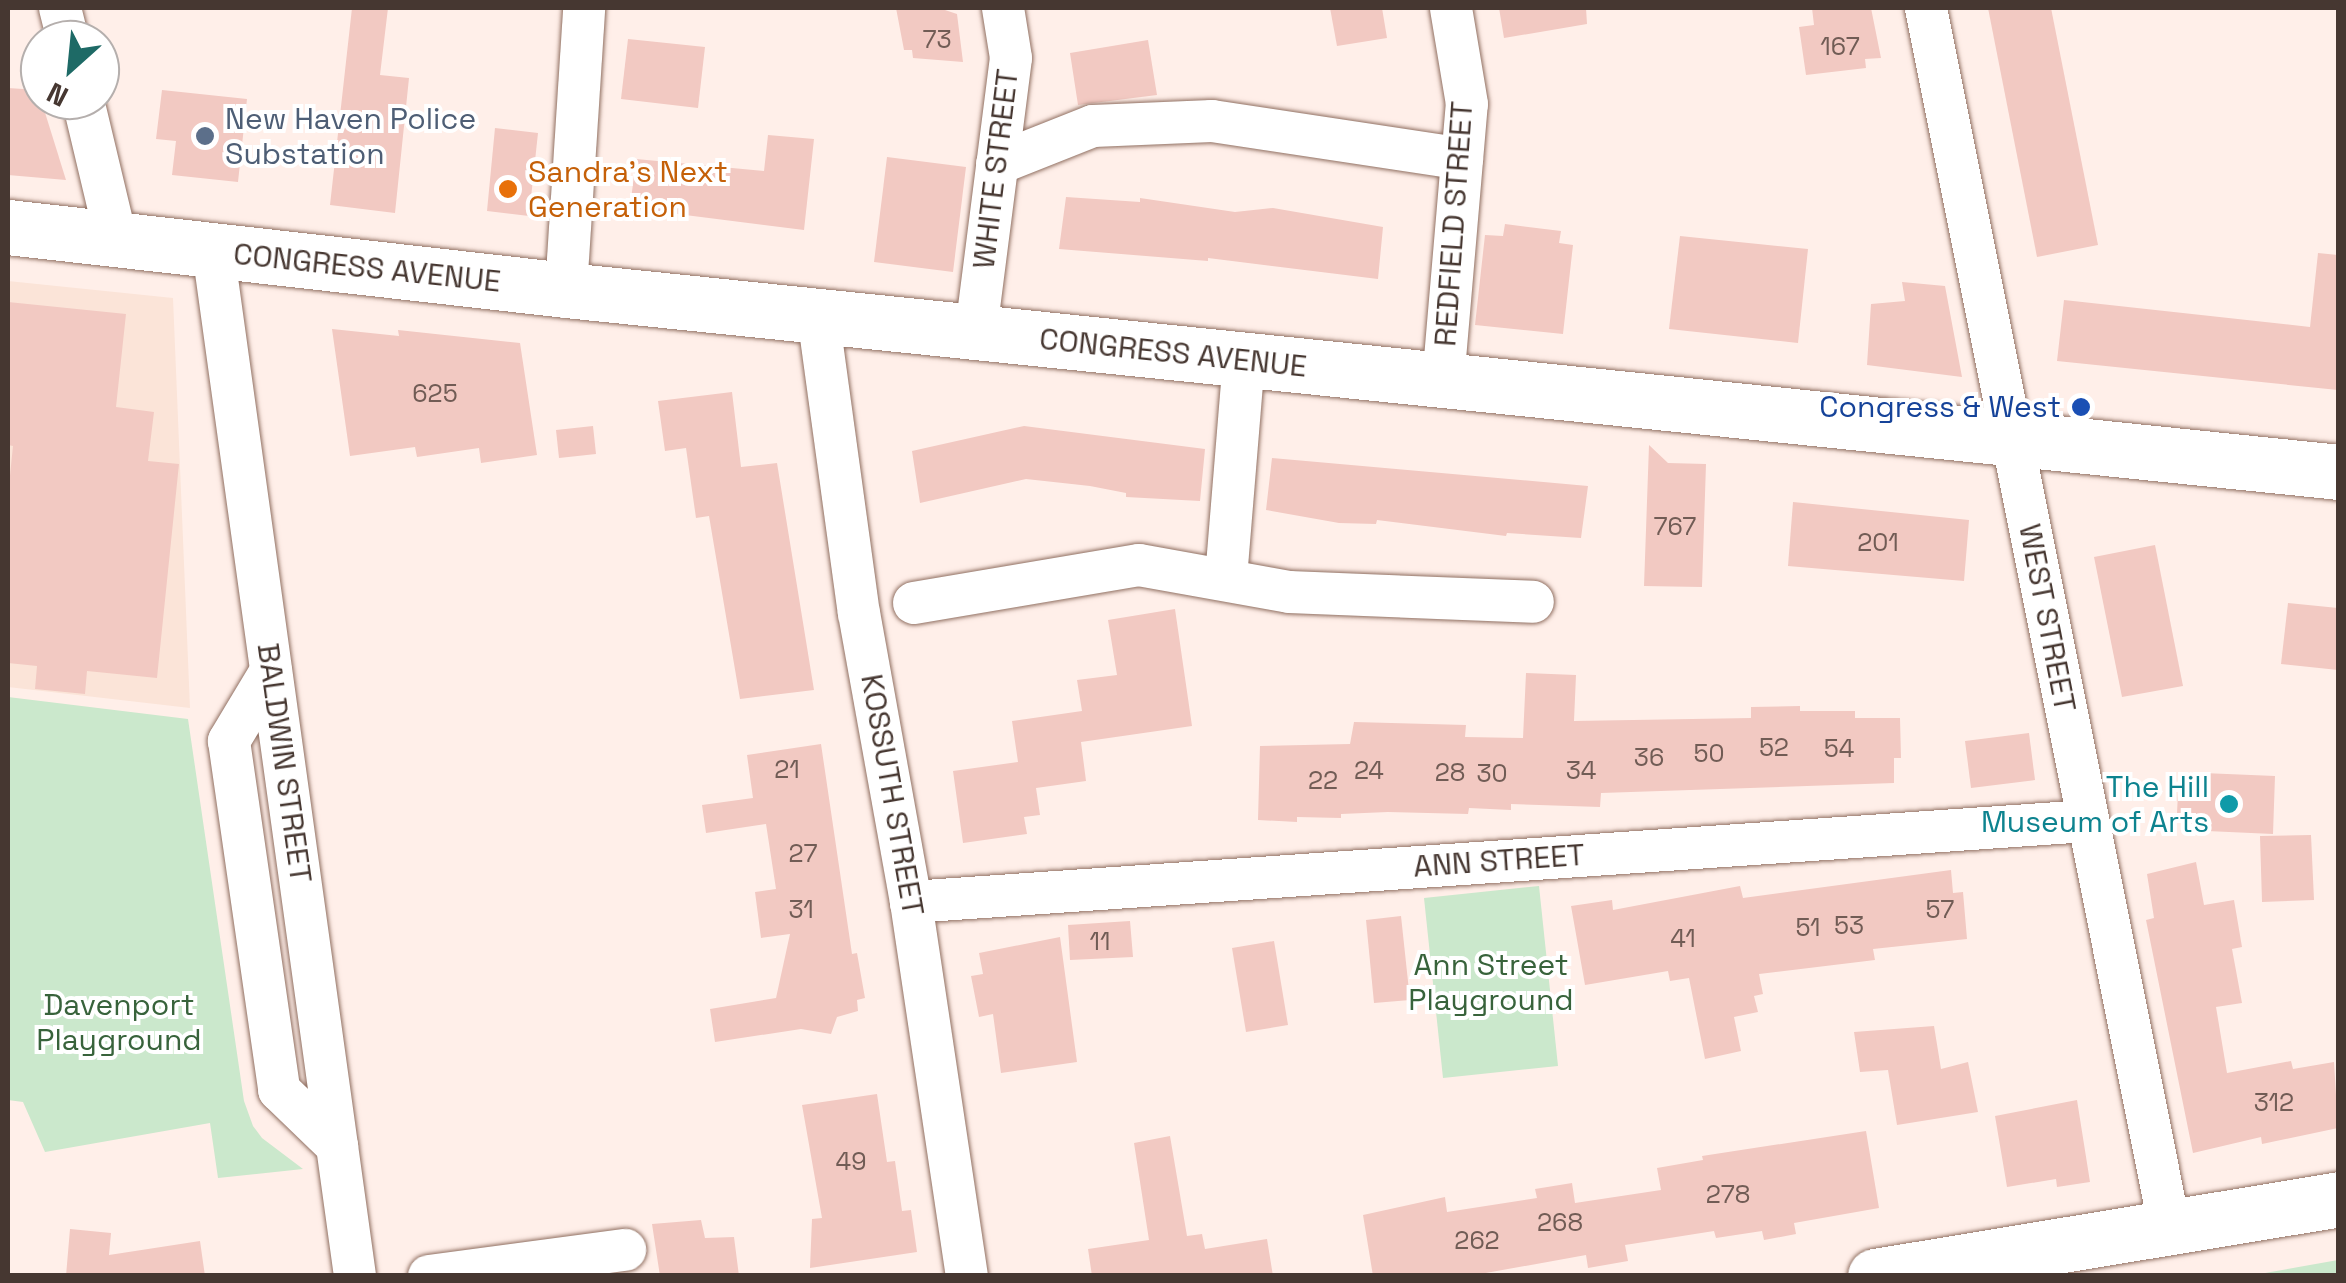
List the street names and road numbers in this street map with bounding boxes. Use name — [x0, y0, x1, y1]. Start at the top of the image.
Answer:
street label: WHITE STREET — [966, 67, 1026, 271]
street label: REDFIELD STREET — [1427, 100, 1481, 348]
street label: CONGRESS AVENUE — [231, 236, 503, 300]
street label: CONGRESS AVENUE — [1037, 321, 1309, 385]
street label: WEST STREET — [2011, 521, 2083, 715]
street label: BALDWIN STREET — [249, 641, 319, 885]
street label: KOSSUTH STREET — [853, 671, 931, 919]
street label: ANN STREET — [1412, 837, 1586, 885]

